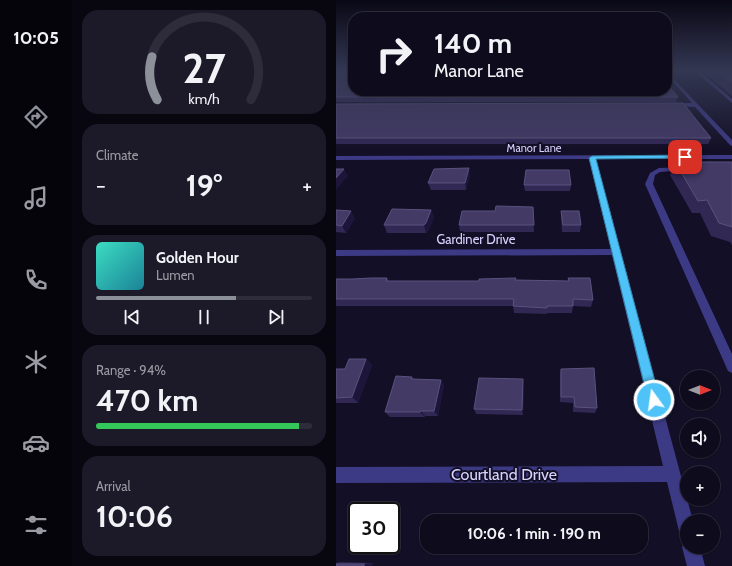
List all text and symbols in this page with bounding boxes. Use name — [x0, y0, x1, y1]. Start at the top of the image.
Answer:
text: 140 m — [434, 26, 512, 60]
text: 10:05 — [13, 27, 59, 49]
icon: right — [368, 28, 420, 80]
text: 27 — [182, 43, 226, 93]
text: Manor Lane — [434, 60, 524, 82]
text: km/h — [188, 90, 220, 108]
icon: directions — [22, 103, 50, 131]
pin — [668, 140, 702, 174]
street label: Manor Lane — [507, 141, 562, 155]
icon: arrive — [674, 146, 696, 168]
text: Climate — [96, 147, 138, 163]
text: 19° — [186, 167, 222, 204]
text: − — [96, 172, 106, 199]
text: + — [302, 172, 312, 199]
icon: music — [22, 184, 50, 212]
street label: Gardiner Drive — [436, 231, 516, 247]
text: Golden Hour — [156, 249, 239, 267]
icon: phone — [22, 266, 50, 294]
text: Lumen — [156, 267, 195, 283]
icon: previous — [121, 306, 143, 328]
icon: pause — [193, 306, 215, 328]
icon: next — [265, 306, 287, 328]
icon: climate — [22, 348, 50, 376]
text: Range · 94% — [96, 362, 166, 378]
north arrow — [680, 370, 720, 410]
map controls — [680, 370, 720, 554]
position arrow — [633, 379, 675, 421]
text: 470 km — [96, 382, 198, 419]
button: sound — [680, 418, 720, 458]
icon: car — [22, 429, 50, 457]
street label: Courtland Drive — [451, 465, 557, 484]
button: + — [680, 466, 720, 506]
text: Arrival — [96, 478, 131, 494]
text: 10:06 — [96, 498, 173, 535]
speed limit sign: 30 — [348, 502, 400, 554]
icon: filters — [22, 511, 50, 539]
button: − — [680, 514, 720, 554]
text: 10:06 · 1 min · 190 m — [467, 525, 601, 543]

